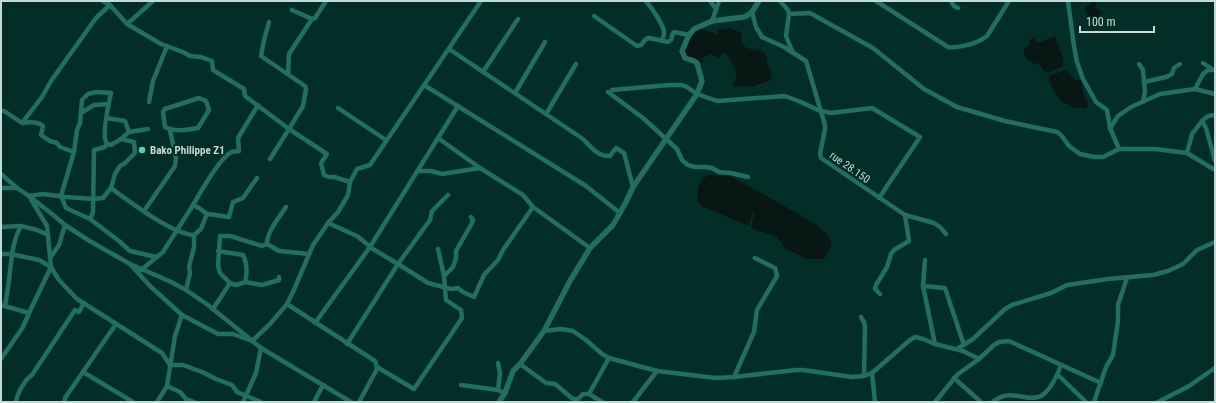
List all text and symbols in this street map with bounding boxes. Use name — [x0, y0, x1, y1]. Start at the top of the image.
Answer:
scale bar — [1080, 8, 1154, 34]
text: 100 m — [1086, 15, 1116, 29]
place label: Bako Philippe Z1 — [150, 144, 225, 157]
marker: Bako Philippe Z1 — [137, 145, 147, 155]
street label: rue 28.150 — [827, 149, 872, 186]

